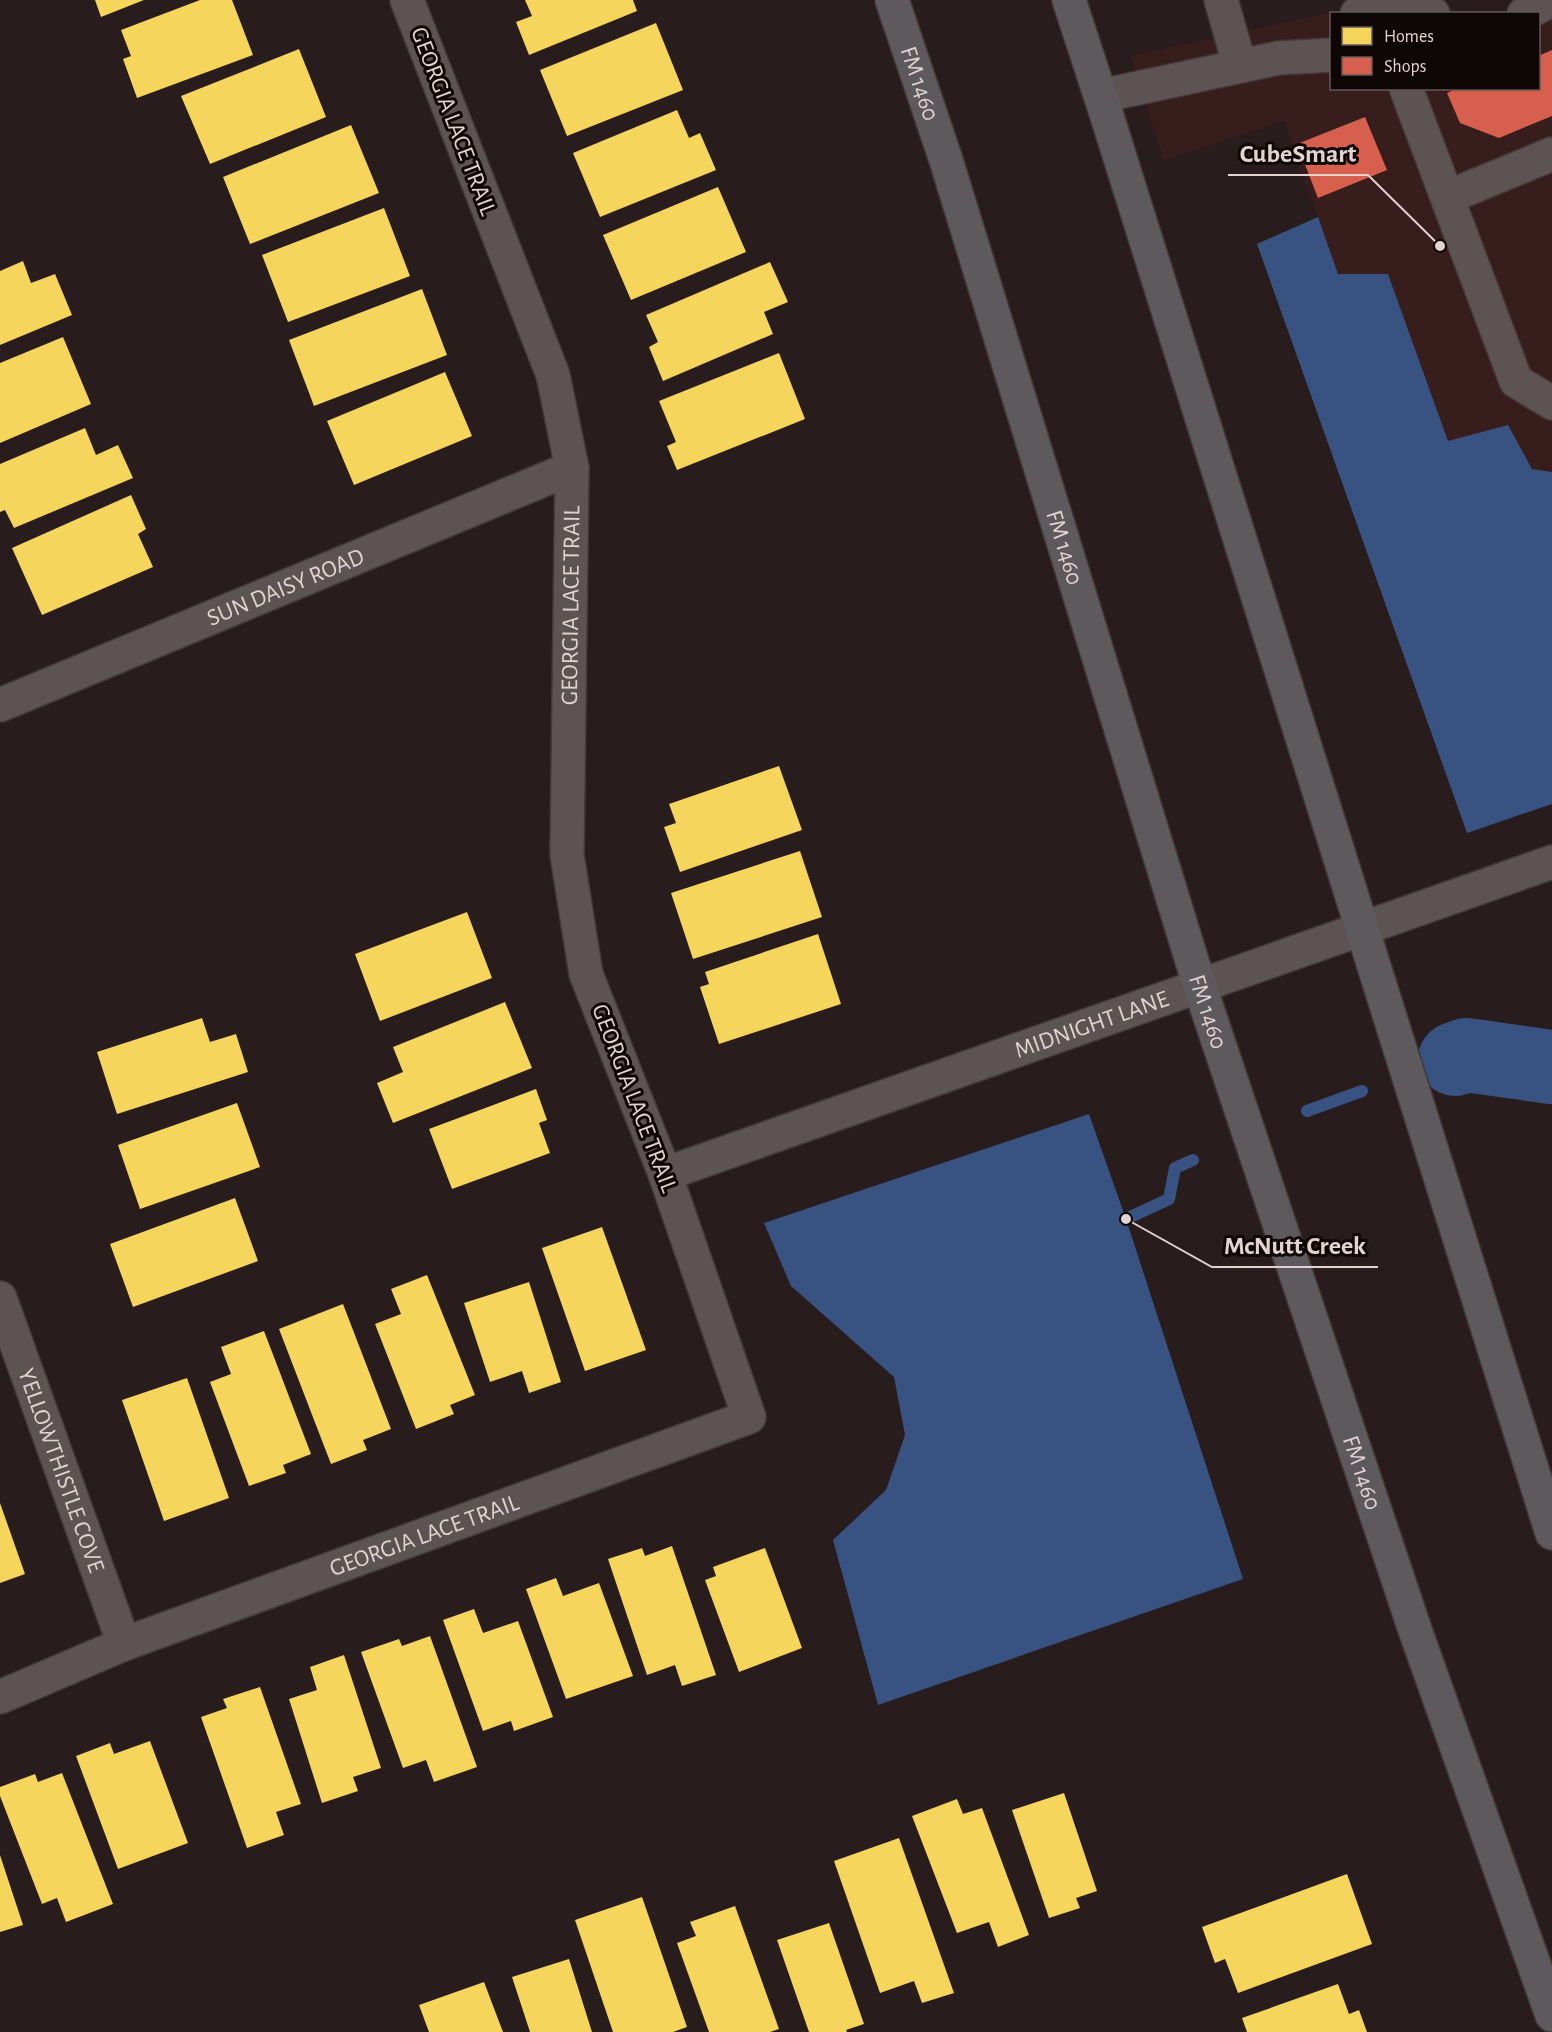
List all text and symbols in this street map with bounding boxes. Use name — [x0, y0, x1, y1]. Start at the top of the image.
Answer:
legend — [1330, 12, 1540, 90]
street label: GEORGIA LACE TRAIL — [406, 24, 500, 219]
text: Homes — [1384, 28, 1434, 46]
street label: FM 1460 — [896, 43, 943, 124]
text: Shops — [1384, 58, 1426, 76]
callout: CubeSmart — [1228, 131, 1368, 175]
text: CubeSmart — [1240, 141, 1356, 167]
street label: GEORGIA LACE TRAIL — [558, 506, 585, 705]
street label: FM 1460 — [1041, 507, 1087, 588]
street label: SUN DAISY ROAD — [204, 544, 368, 631]
street label: FM 1460 — [1184, 972, 1231, 1052]
street label: MIDNIGHT LANE — [1012, 987, 1172, 1063]
street label: GEORGIA LACE TRAIL — [587, 1001, 681, 1196]
callout: McNutt Creek — [1212, 1223, 1378, 1267]
text: McNutt Creek — [1224, 1233, 1366, 1259]
street label: YELLOWTHISTLE COVE — [13, 1365, 109, 1576]
street label: FM 1460 — [1338, 1433, 1385, 1513]
street label: GEORGIA LACE TRAIL — [326, 1491, 522, 1581]

